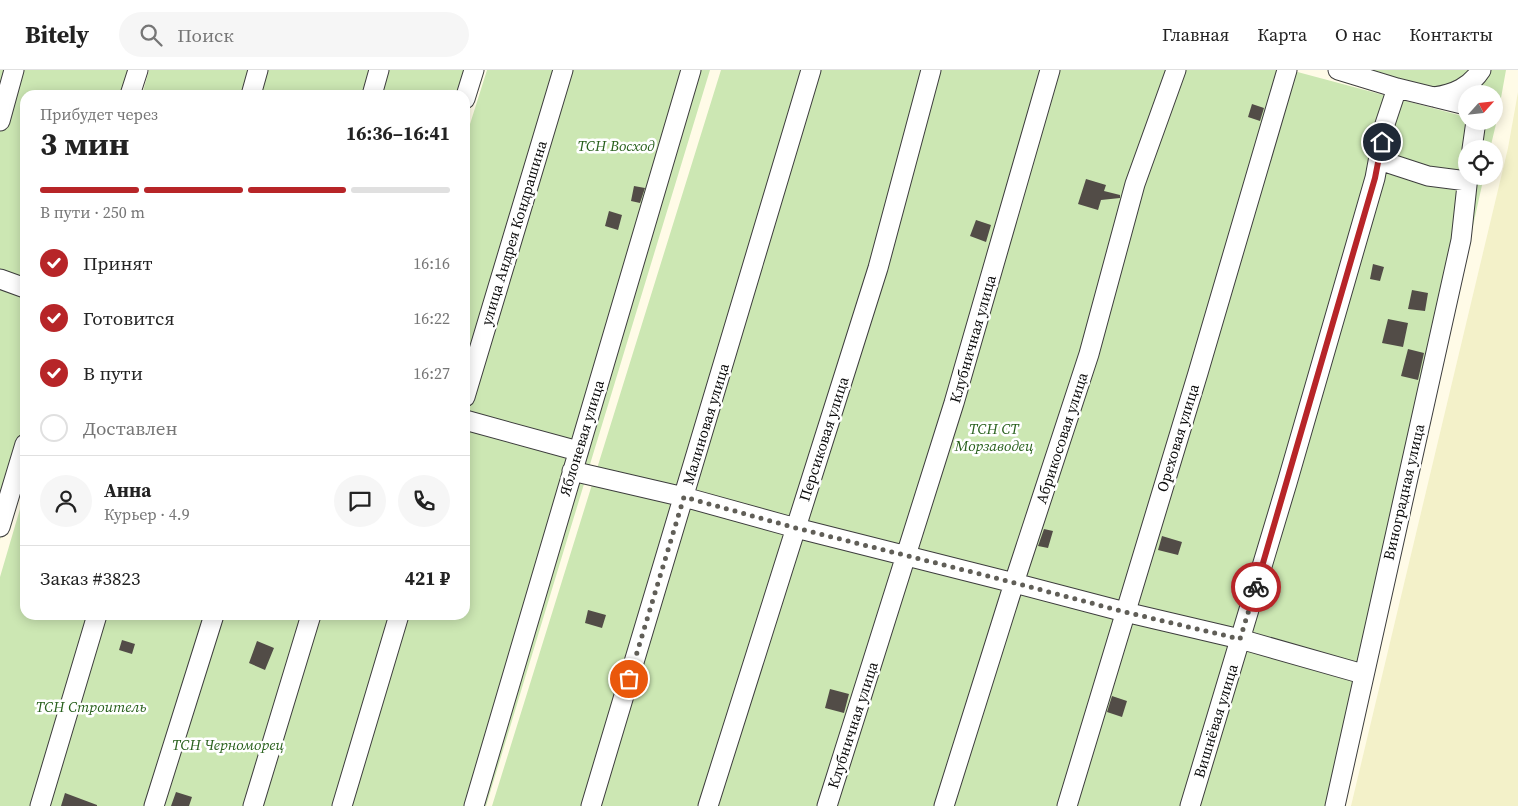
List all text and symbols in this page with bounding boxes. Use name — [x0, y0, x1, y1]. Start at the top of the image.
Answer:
search box — [119, 12, 469, 57]
text: Bitely — [25, 18, 89, 51]
icon: search — [137, 21, 165, 49]
text: Поиск — [177, 22, 234, 48]
text: Главная — [1162, 22, 1229, 47]
text: Карта — [1257, 22, 1307, 47]
text: О нас — [1335, 22, 1381, 47]
text: Контакты — [1409, 22, 1493, 47]
north arrow — [1458, 85, 1502, 130]
map controls — [1458, 85, 1503, 185]
text: Прибудет через — [40, 103, 158, 125]
text: 16:36–16:41 — [346, 120, 450, 146]
pin — [1361, 121, 1403, 163]
text: 3 мин — [40, 122, 130, 166]
icon: home — [1368, 128, 1396, 156]
park label: ТСН Восход — [577, 135, 655, 156]
street label: улица Андрея Кондрашина — [475, 137, 552, 328]
button: locate — [1458, 140, 1503, 185]
text: В пути · 250 m — [40, 201, 145, 223]
icon: check — [40, 249, 68, 277]
text: Принят — [83, 250, 152, 276]
text: 16:16 — [413, 252, 450, 274]
street label: Клубничная улица — [944, 272, 1001, 405]
icon: check — [40, 304, 68, 332]
text: Готовится — [83, 305, 175, 331]
text: 16:22 — [413, 307, 450, 329]
icon: check — [40, 359, 68, 387]
text: В пути — [83, 360, 143, 386]
street label: Малиновая улица — [677, 360, 734, 487]
text: 16:27 — [413, 362, 450, 384]
street label: Абрикосовая улица — [1030, 369, 1093, 506]
street label: Персиковая улица — [793, 373, 854, 504]
street label: Яблоневая улица — [554, 377, 609, 498]
street label: Ореховая улица — [1151, 381, 1204, 494]
text: Доставлен — [83, 415, 178, 441]
park label: ТСН СТ Морзаводец — [954, 418, 1034, 456]
street label: Виноградная улица — [1378, 421, 1429, 562]
button: person — [40, 475, 92, 527]
button: chat — [334, 475, 386, 527]
button: phone — [398, 475, 450, 527]
text: Анна — [104, 477, 151, 503]
text: Курьер · 4.9 — [104, 503, 190, 525]
courier — [1231, 562, 1281, 612]
text: Заказ #3823 — [40, 565, 141, 591]
text: 421 ₽ — [405, 565, 450, 591]
icon: bike — [1242, 573, 1270, 601]
pin — [608, 658, 650, 700]
street label: Клубничная улица — [822, 658, 883, 791]
street label: Вишнёвая улица — [1188, 661, 1243, 780]
icon: bag — [615, 665, 643, 693]
park label: ТСН Строитель — [36, 696, 146, 717]
park label: ТСН Черноморец — [172, 734, 284, 755]

